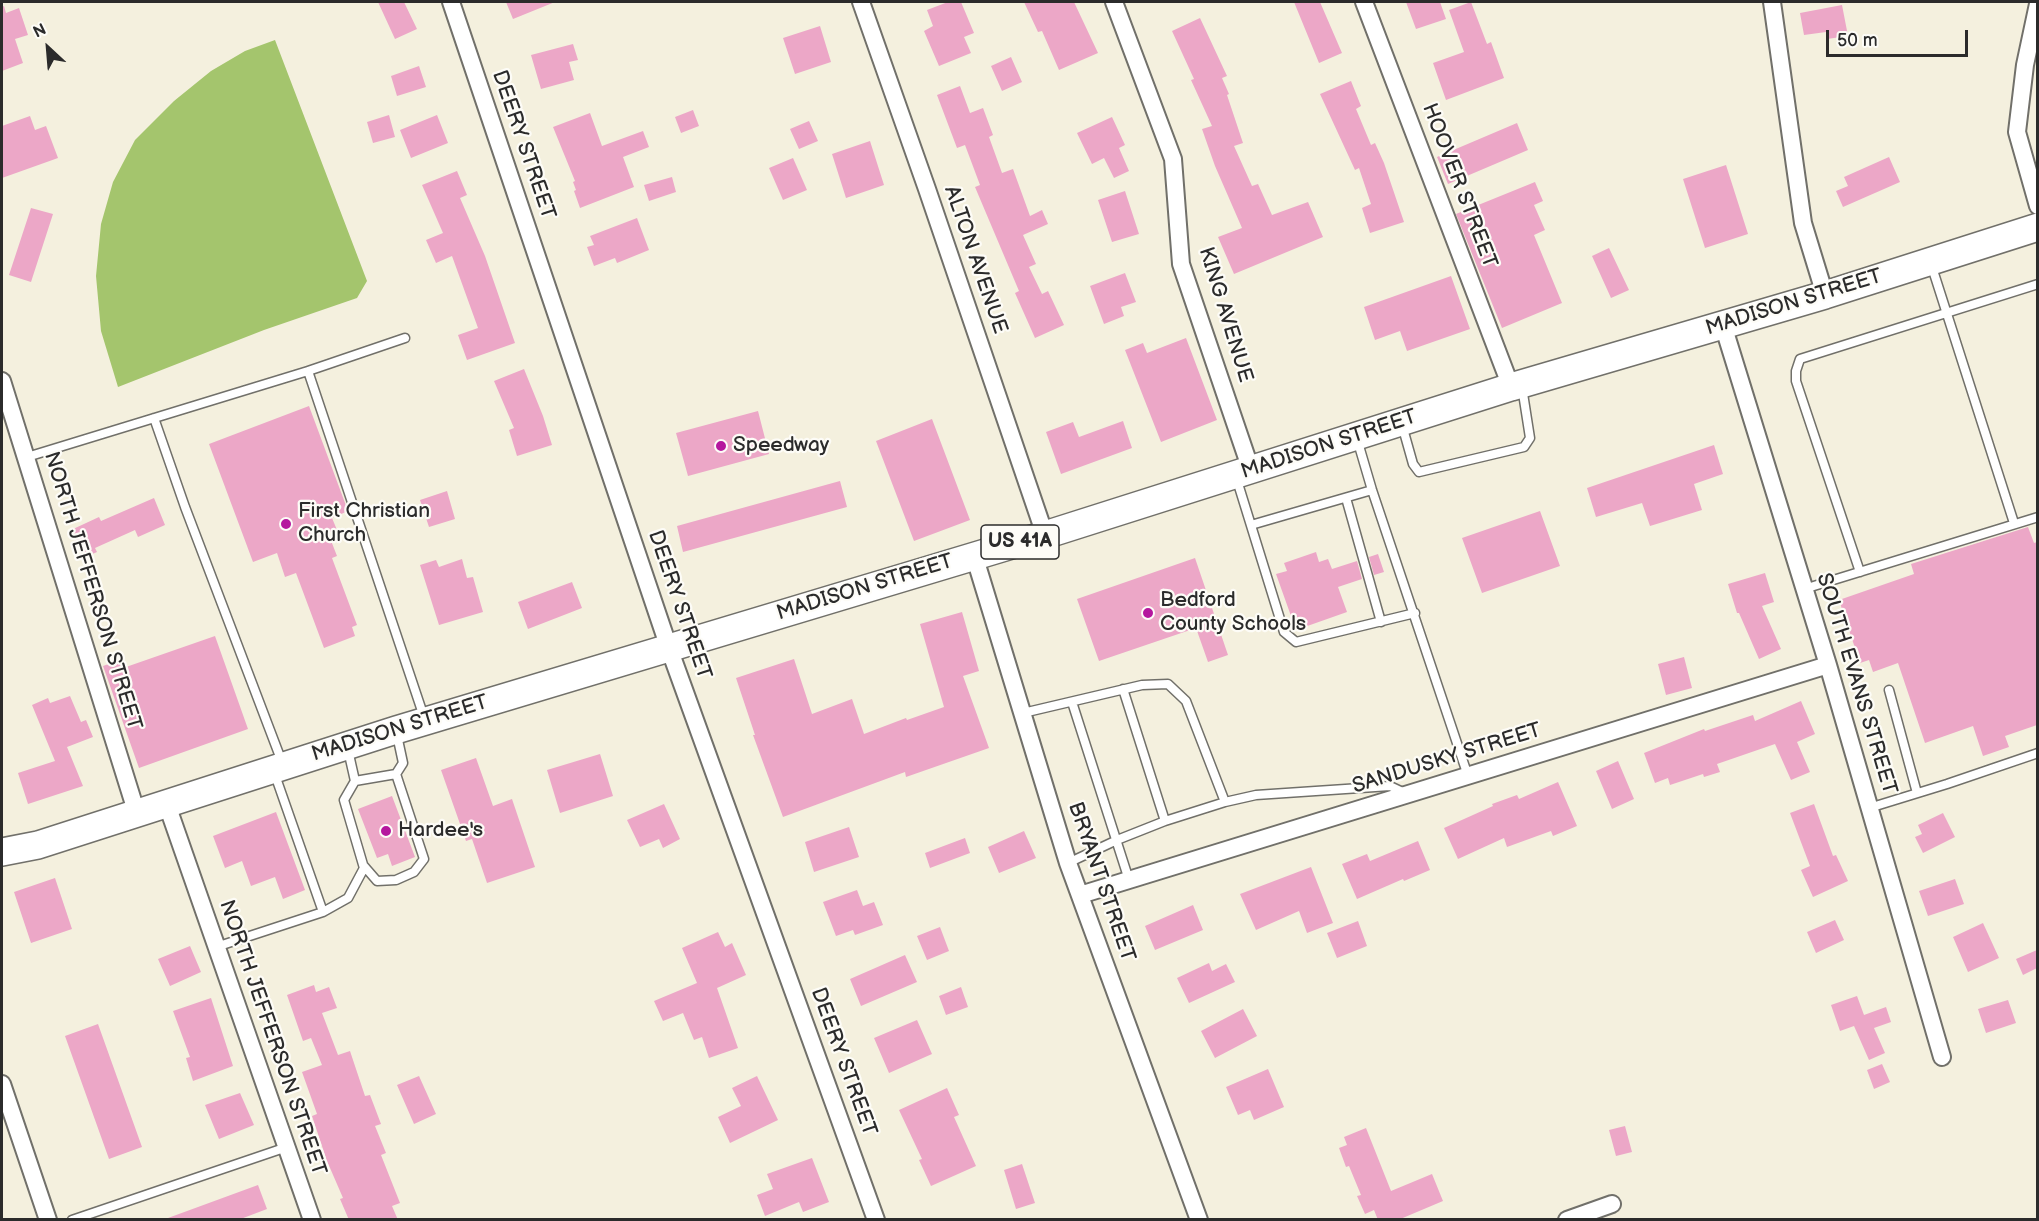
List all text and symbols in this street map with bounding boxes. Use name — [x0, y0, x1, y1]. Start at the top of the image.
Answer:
north arrow — [18, 18, 78, 78]
scale bar — [1829, 18, 1972, 56]
text: N — [30, 20, 49, 43]
text: 50 m — [1837, 30, 1878, 51]
street label: DEERY STREET — [486, 67, 560, 223]
street label: HOOVER STREET — [1416, 100, 1502, 272]
street label: ALTON AVENUE — [938, 183, 1012, 337]
street label: KING AVENUE — [1192, 244, 1258, 386]
street label: MADISON STREET — [1703, 264, 1885, 342]
street label: MADISON STREET — [1238, 405, 1420, 485]
place label: Speedway — [733, 433, 829, 459]
marker: Speedway — [714, 439, 728, 453]
street label: NORTH JEFFERSON STREET — [38, 449, 146, 733]
place label: First Christian Church — [298, 499, 430, 549]
marker: First Christian Church — [279, 517, 293, 531]
road number: US 41A — [981, 525, 1059, 559]
street label: DEERY STREET — [642, 527, 716, 683]
street label: MADISON STREET — [774, 549, 956, 627]
street label: SOUTH EVANS STREET — [1810, 570, 1902, 798]
place label: Bedford County Schools — [1160, 588, 1306, 638]
marker: Bedford County Schools — [1141, 606, 1155, 620]
street label: MADISON STREET — [309, 690, 491, 768]
street label: SANDUSKY STREET — [1349, 718, 1545, 800]
street label: BRYANT STREET — [1062, 799, 1140, 965]
place label: Hardee's — [398, 818, 483, 844]
marker: Hardee's — [379, 824, 393, 838]
street label: NORTH JEFFERSON STREET — [213, 897, 331, 1179]
street label: DEERY STREET — [804, 984, 882, 1140]

